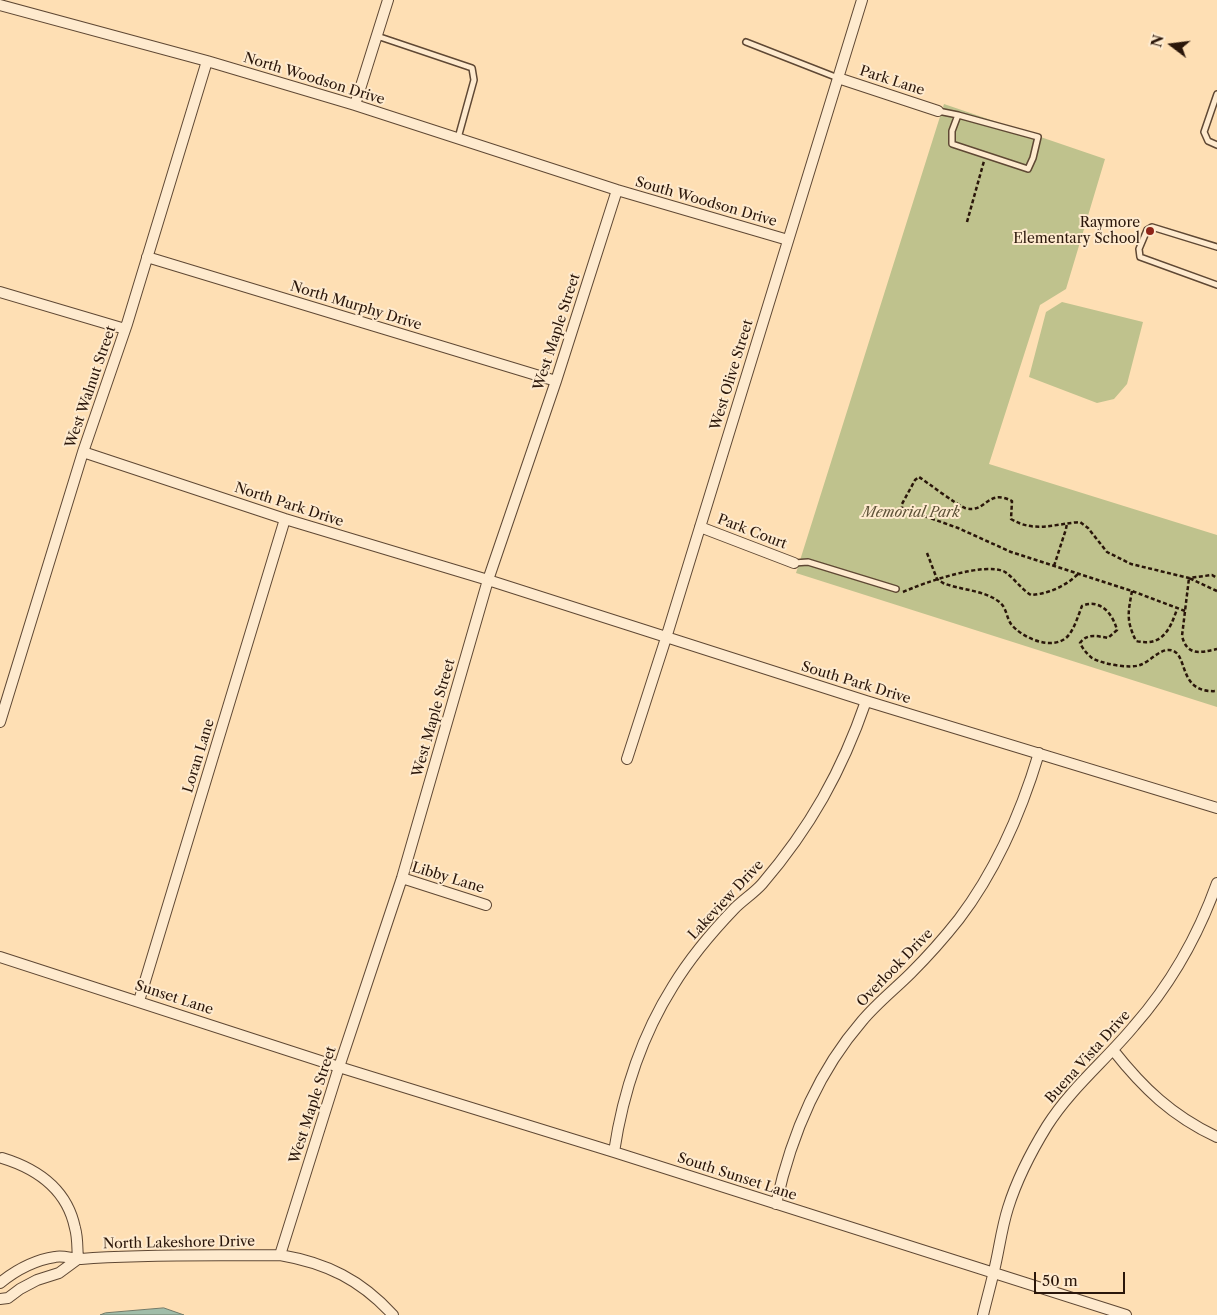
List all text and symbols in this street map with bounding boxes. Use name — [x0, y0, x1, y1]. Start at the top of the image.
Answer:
north arrow — [1147, 20, 1197, 70]
text: N — [1147, 33, 1168, 49]
street label: North Woodson Drive — [241, 50, 387, 108]
street label: Park Lane — [857, 63, 927, 99]
street label: South Woodson Drive — [633, 174, 779, 230]
place label: Raymore Elementary School — [1013, 215, 1140, 248]
marker: Raymore Elementary School — [1144, 225, 1156, 237]
street label: West Maple Street — [530, 271, 584, 393]
street label: North Murphy Drive — [288, 278, 424, 334]
street label: West Olive Street — [707, 318, 757, 432]
street label: West Walnut Street — [62, 324, 120, 450]
street label: North Park Drive — [232, 479, 346, 531]
park label: Memorial Park — [862, 505, 960, 521]
street label: Park Court — [715, 511, 789, 553]
street label: West Maple Street — [409, 657, 459, 779]
street label: South Park Drive — [799, 658, 913, 708]
street label: Loran Lane — [180, 717, 218, 795]
street label: Lakeview Drive — [685, 857, 767, 943]
street label: Libby Lane — [410, 859, 486, 897]
street label: Overlook Drive — [853, 925, 937, 1011]
street label: Sunset Lane — [133, 977, 215, 1019]
street label: Buena Vista Drive — [1042, 1007, 1134, 1107]
street label: West Maple Street — [286, 1044, 340, 1166]
street label: South Sunset Lane — [675, 1150, 799, 1204]
street label: North Lakeshore Drive — [103, 1233, 255, 1253]
scale bar — [1037, 1262, 1128, 1294]
text: 50 m — [1042, 1271, 1078, 1290]

